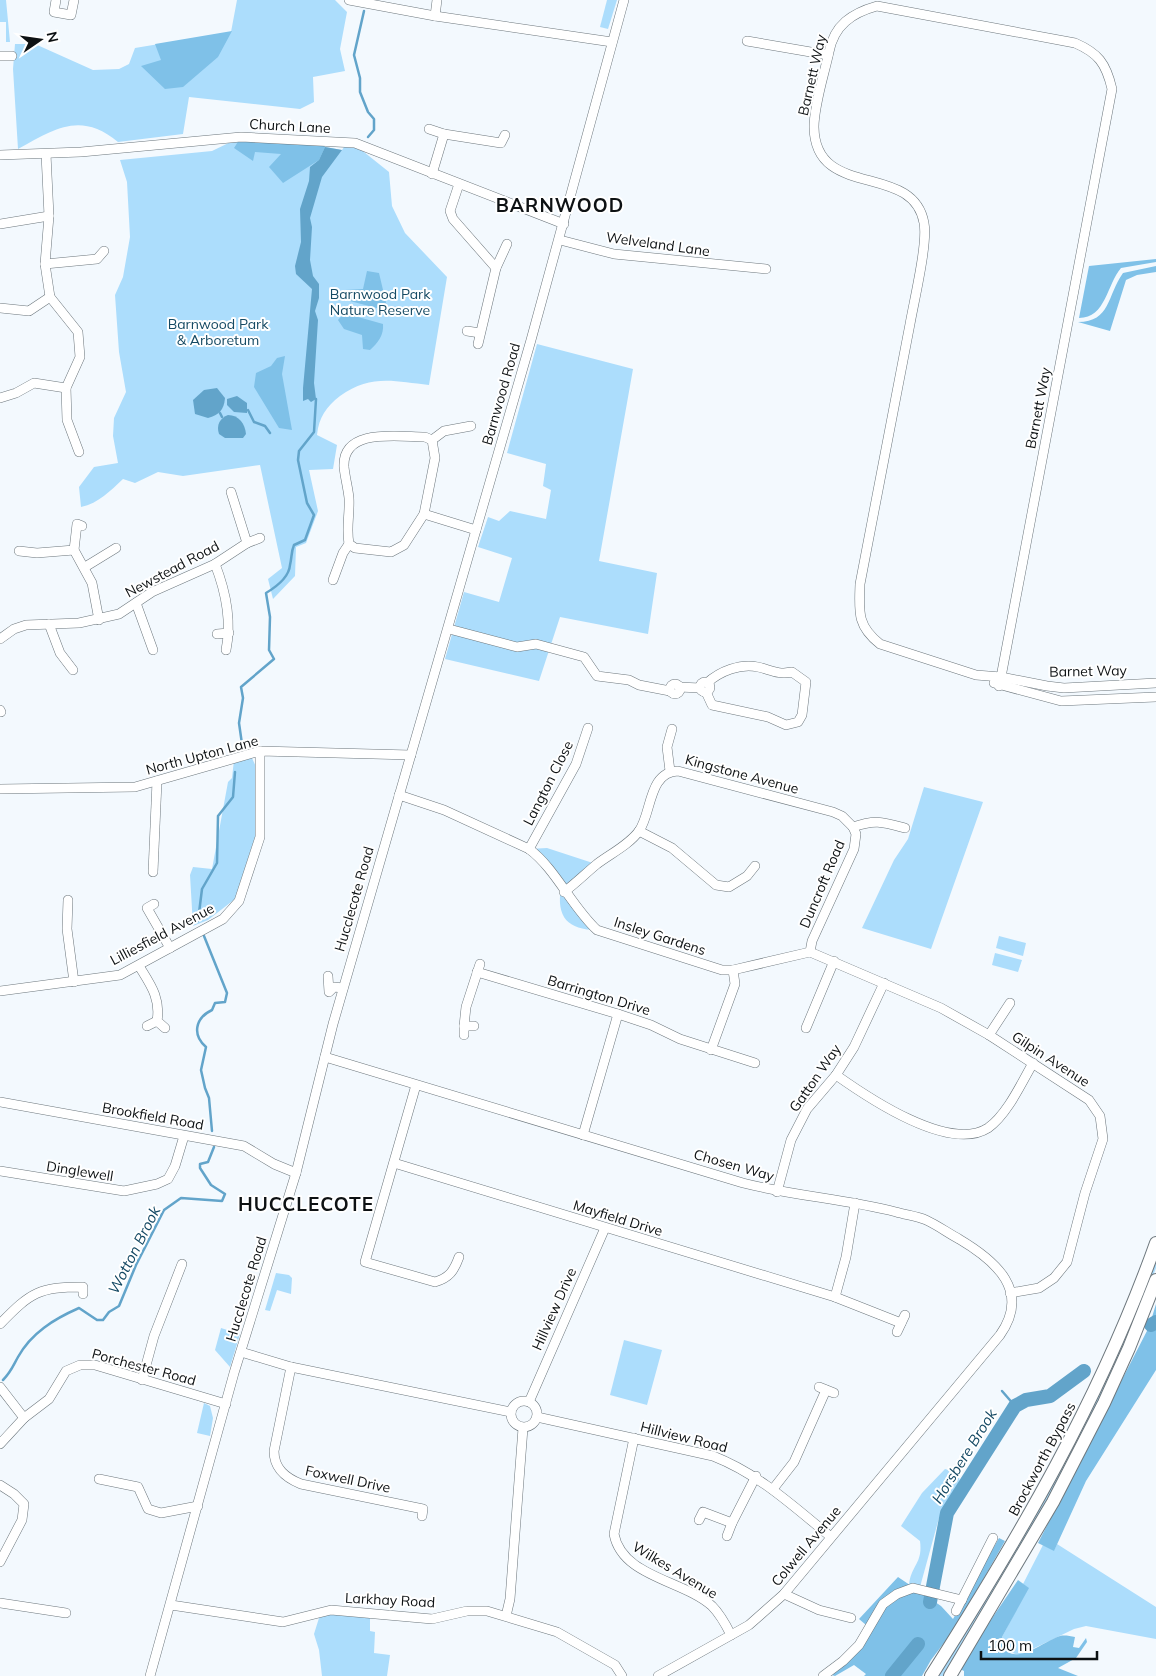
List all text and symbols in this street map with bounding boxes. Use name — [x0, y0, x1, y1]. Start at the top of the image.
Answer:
north arrow — [15, 15, 65, 65]
text: N — [43, 30, 63, 44]
street label: Barnett Way — [794, 32, 830, 117]
street label: Church Lane — [249, 115, 331, 137]
district label: BARNWOOD — [496, 193, 624, 217]
street label: Welveland Lane — [605, 228, 711, 260]
park label: Barnwood Park Nature Reserve — [330, 285, 431, 319]
park label: Barnwood Park & Arboretum — [168, 315, 269, 349]
street label: Barnwood Road — [478, 341, 524, 447]
street label: Barnett Way — [1021, 365, 1055, 450]
street label: Newstead Road — [122, 537, 222, 601]
street label: Barnet Way — [1049, 661, 1128, 681]
street label: North Upton Lane — [144, 731, 260, 779]
street label: Langton Close — [519, 738, 577, 828]
street label: Kingstone Avenue — [683, 750, 801, 798]
street label: Duncroft Road — [795, 837, 849, 931]
street label: Hucclecote Road — [330, 844, 378, 954]
street label: Lilliesfield Avenue — [107, 899, 217, 969]
street label: Insley Gardens — [612, 913, 708, 959]
street label: Barrington Drive — [545, 971, 653, 1019]
street label: Gilpin Avenue — [1009, 1027, 1093, 1091]
street label: Gatton Way — [785, 1040, 845, 1115]
street label: Brookfield Road — [101, 1098, 205, 1134]
street label: Chosen Way — [692, 1145, 777, 1185]
street label: Dinglewell — [45, 1157, 115, 1185]
district label: HUCCLECOTE — [238, 1192, 374, 1216]
street label: Mayfield Drive — [571, 1196, 665, 1240]
water label: Wotton Brook — [104, 1202, 165, 1297]
street label: Hucclecote Road — [222, 1234, 270, 1344]
street label: Hillview Drive — [528, 1265, 580, 1353]
street label: Porchester Road — [90, 1344, 198, 1390]
street label: Brockworth Bypass — [1004, 1399, 1080, 1519]
water label: Horsbere Brook — [927, 1404, 1001, 1507]
street label: Hillview Road — [639, 1417, 729, 1457]
street label: Foxwell Drive — [304, 1461, 392, 1497]
street label: Colwell Avenue — [767, 1502, 845, 1590]
street label: Wilkes Avenue — [629, 1537, 721, 1603]
street label: Larkhay Road — [344, 1589, 436, 1611]
scale bar — [981, 1628, 1097, 1660]
text: 100 m — [988, 1636, 1032, 1655]

